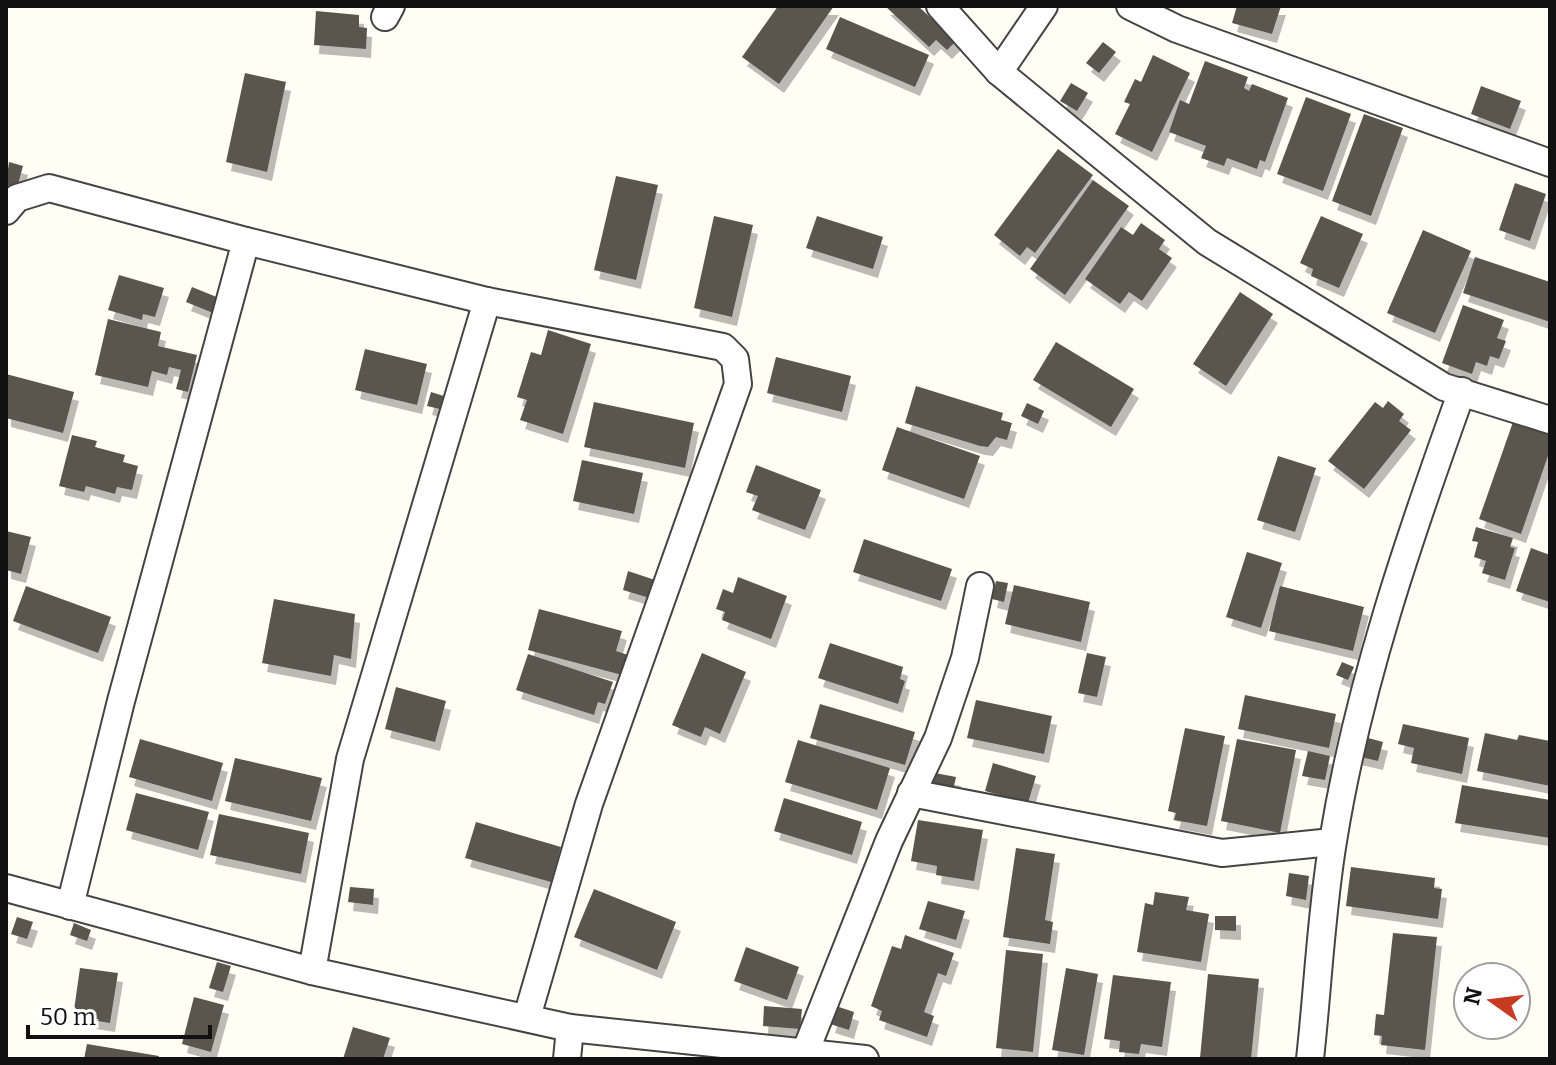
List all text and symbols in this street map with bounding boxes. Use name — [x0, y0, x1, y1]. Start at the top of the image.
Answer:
north arrow — [1452, 961, 1532, 1041]
text: N — [1458, 985, 1488, 1008]
scale bar — [28, 989, 210, 1039]
text: 50 m — [40, 1003, 96, 1031]

